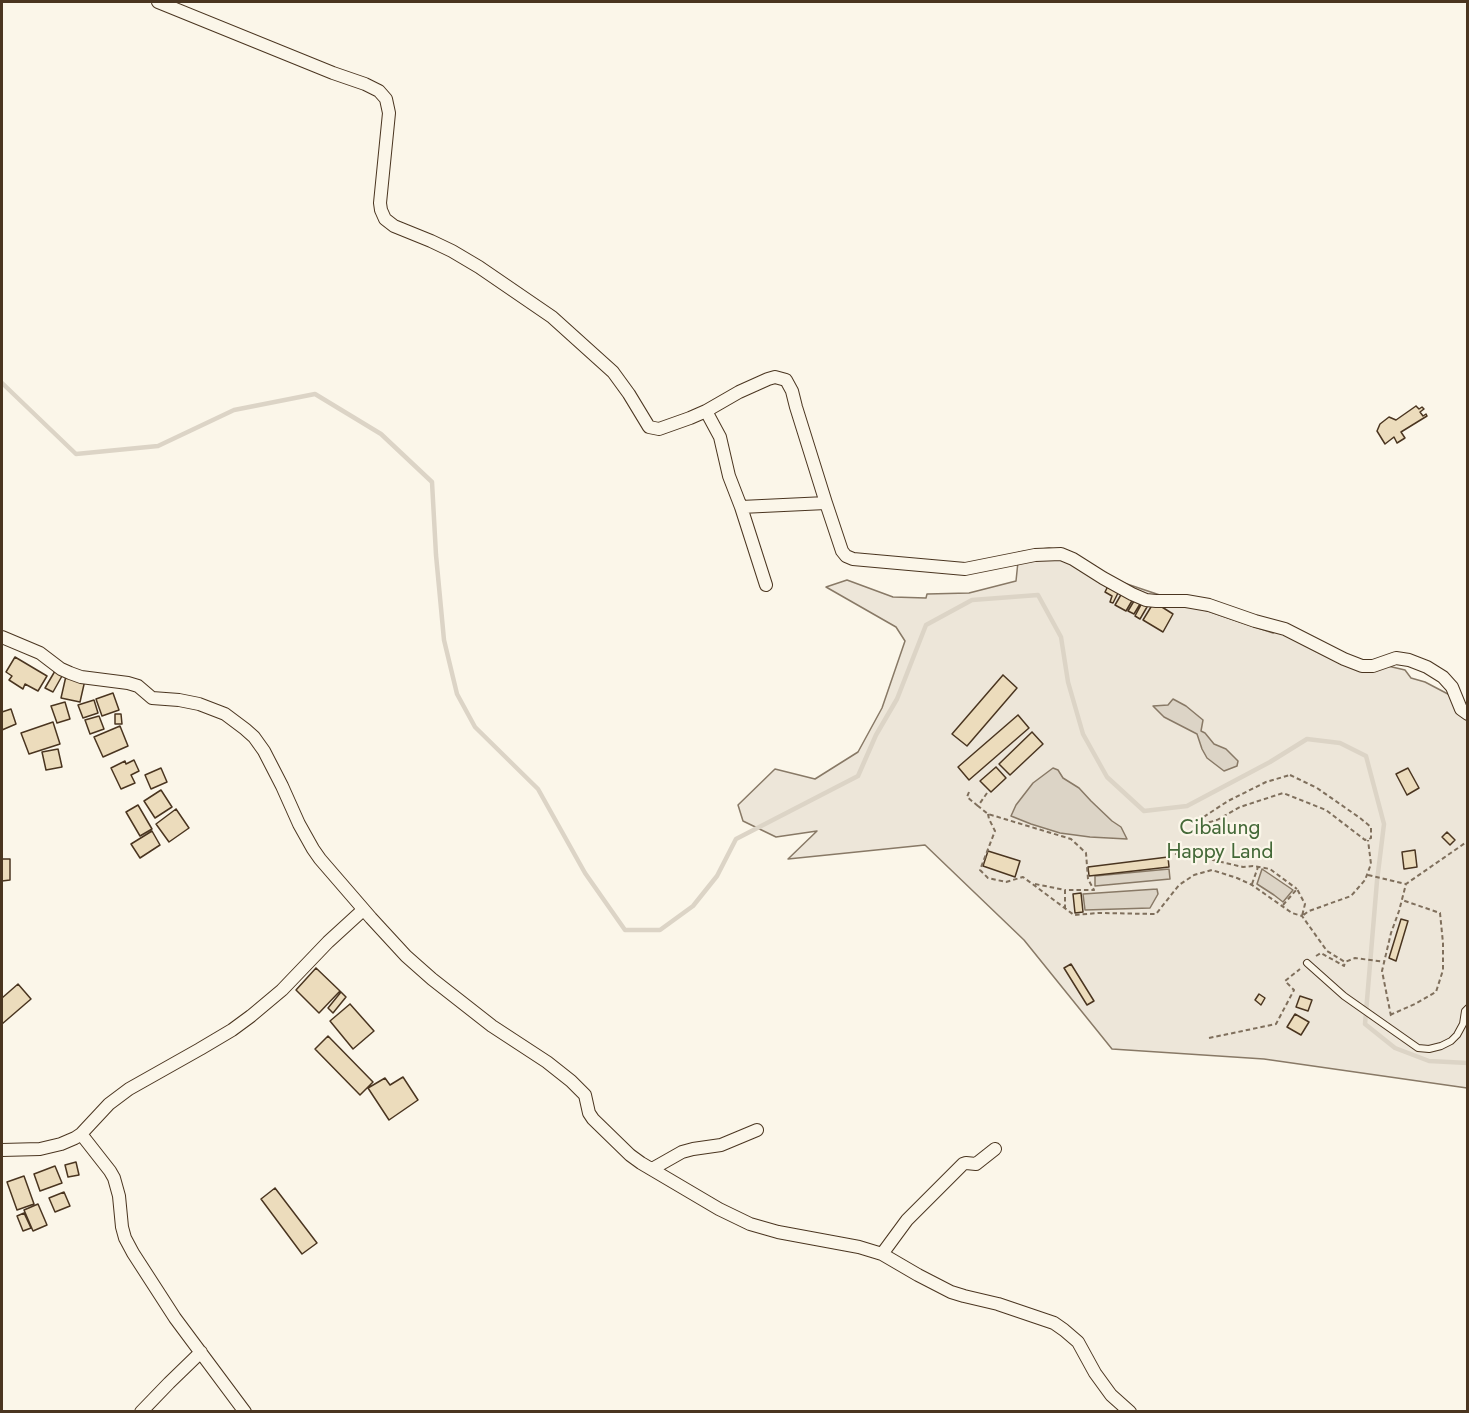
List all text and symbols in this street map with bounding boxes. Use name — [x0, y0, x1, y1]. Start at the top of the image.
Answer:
park label: Cibalung Happy Land — [1167, 816, 1273, 866]

